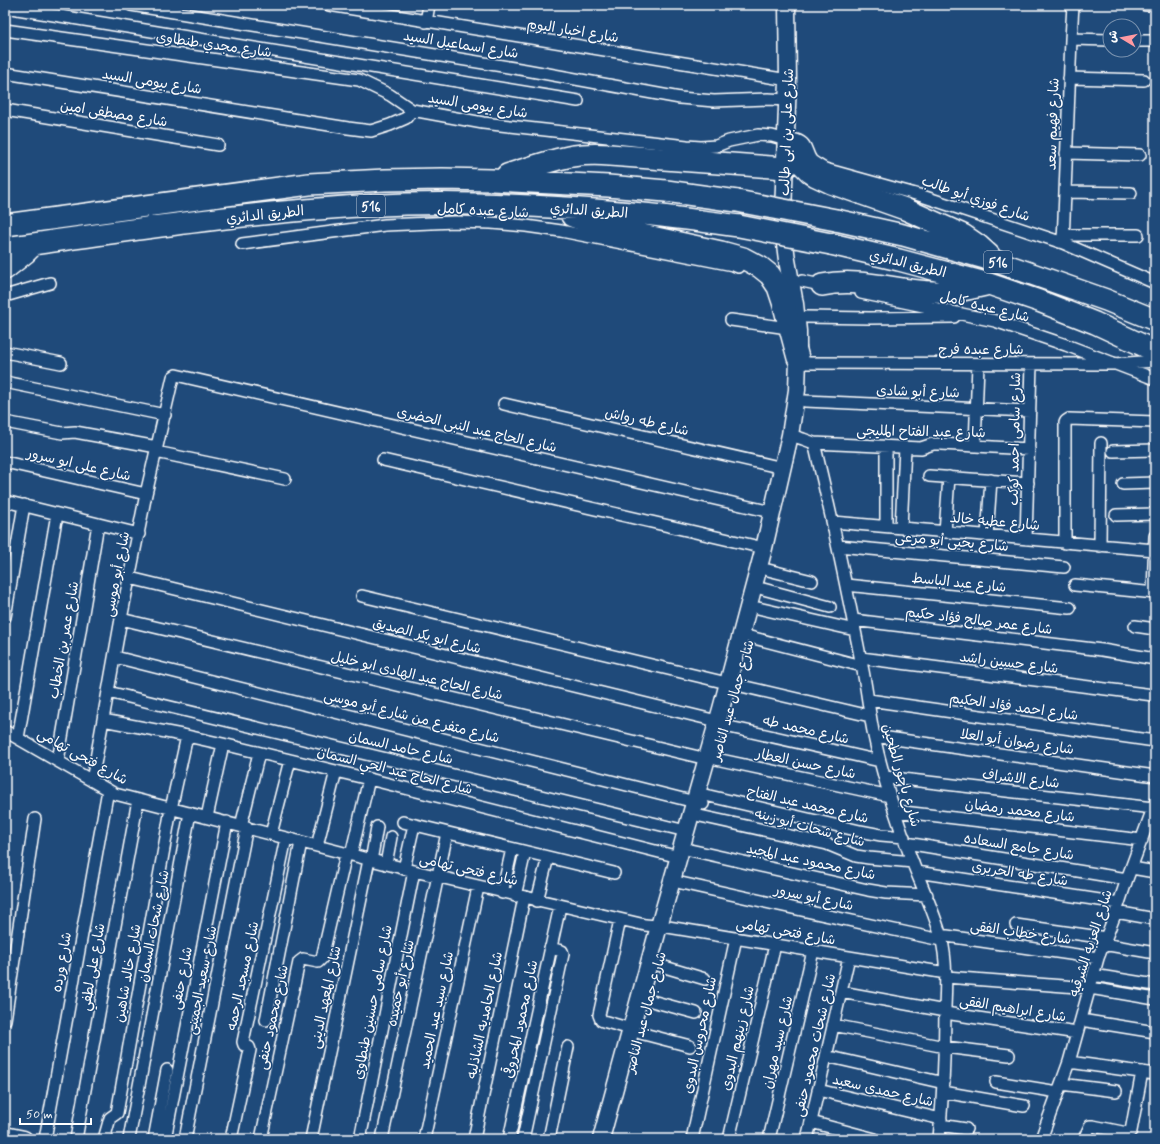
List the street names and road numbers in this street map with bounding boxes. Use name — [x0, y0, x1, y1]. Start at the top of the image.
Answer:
street label: شارع اخبار اليوم — [526, 15, 620, 48]
street label: شارع اسماعيل السيد — [402, 27, 520, 63]
street label: شارع مجدي طنطاوى — [155, 28, 273, 63]
street label: شارع بيومى السيد — [101, 65, 203, 99]
street label: شارع على بن ابى طالب — [776, 68, 798, 196]
street label: شارع فهيم سعد — [1042, 78, 1065, 171]
street label: شارع بيومى السيد — [427, 89, 529, 123]
street label: شارع مصطفى امين — [59, 97, 169, 131]
street label: شارع فوزي أبو طالب — [919, 172, 1032, 227]
road number: 516 — [357, 195, 385, 217]
street label: الطريق الدائري — [549, 199, 629, 224]
street label: شارع عبده كامل — [437, 200, 529, 222]
street label: الطريق الدائري — [225, 202, 305, 229]
street label: الطريق الدائري — [867, 246, 948, 283]
road number: 516 — [984, 251, 1012, 273]
street label: شارع عبده كامل — [938, 287, 1032, 327]
street label: شارع عبده فرج — [938, 341, 1024, 359]
street label: شارع سامى احمد كوكب — [1005, 372, 1025, 506]
street label: شارع أبو شادى — [876, 382, 960, 402]
street label: شارع الحاج عبد النبى الحضرى — [395, 403, 559, 457]
street label: شارع طه رواش — [603, 404, 690, 440]
street label: شارع عبد الفتاح المليجى — [856, 422, 986, 442]
street label: شارع على ابو سرور — [24, 444, 132, 486]
street label: شارع عطيه خالد — [949, 509, 1041, 535]
street label: شارع يحيى أبو مرعى — [894, 528, 1010, 556]
street label: شارع أبو موسى — [100, 530, 134, 619]
street label: شارع عبد الباسط — [911, 569, 1007, 597]
street label: شارع عمر بن الخطاب — [45, 580, 83, 700]
street label: شارع عمر صالح فؤاد حكيم — [904, 603, 1053, 640]
street label: شارع ابو بكر الصديق — [371, 614, 483, 658]
street label: شارع جمال عبد الناصر — [707, 638, 759, 764]
street label: شارع الحاج عبد الهادى ابو خليل — [329, 647, 504, 705]
street label: شارع حسين راشد — [958, 648, 1059, 678]
street label: شارع متفرع من شارع أبو موسى — [322, 686, 502, 749]
street label: شارع احمد فؤاد الحكيم — [948, 689, 1079, 726]
street label: شارع محمد طه — [761, 711, 851, 749]
street label: شارع باجور الطحين — [878, 722, 924, 829]
street label: شارع فتحى تهامى — [34, 725, 131, 789]
street label: شارع رضوان أبو العلا — [959, 725, 1075, 759]
street label: شارع حامد السمان — [347, 727, 455, 769]
street label: شارع الحاج عبد الحي السمان — [314, 743, 474, 802]
street label: شارع حسن العطار — [753, 744, 857, 783]
street label: شارع الاشراف — [981, 765, 1061, 793]
street label: شارع محمد عبد الفتاح — [745, 782, 870, 828]
street label: شارع محمد رمضان — [964, 795, 1076, 827]
street label: شارع شحات أبو زينه — [753, 805, 867, 851]
street label: شارع جامع السعاده — [962, 829, 1075, 866]
street label: شارع محمود عبد المجيد — [745, 840, 877, 884]
street label: شارع فتحى تهامى — [418, 850, 520, 890]
street label: شارع طه الحريرى — [971, 858, 1069, 890]
street label: شارع شحات السمان — [134, 868, 174, 984]
street label: شارع أبو سرور — [772, 881, 855, 915]
street label: شارع العزبه الشرقيه — [1065, 887, 1117, 999]
street label: شارع فتحى تهامى — [735, 914, 837, 950]
street label: شارع خطاب الفقى — [969, 917, 1073, 949]
street label: شارع مسجد الرحمه — [223, 920, 263, 1033]
street label: شارع على لطفي — [76, 922, 113, 1013]
street label: شارع خالد شاهين — [110, 923, 145, 1024]
street label: شارع سامى حسنين طنطاوى — [349, 923, 397, 1081]
street label: شارع سعيد الجمينى — [183, 924, 221, 1036]
street label: شارع ورده — [48, 931, 76, 994]
street label: شارع أبو حميده — [383, 938, 419, 1028]
street label: شارع المعهد الدينى — [306, 944, 346, 1050]
street label: شارع حنفى — [167, 945, 197, 1011]
street label: شارع سيد عبد الحميد — [416, 950, 458, 1071]
street label: شارع الحامديه الشاذليه — [463, 950, 507, 1081]
street label: شارع جمال عبد الناصر — [621, 950, 671, 1076]
street label: شارع محمود المحروقى — [500, 958, 542, 1080]
street label: شارع محمود حنفى — [253, 963, 293, 1071]
street label: شارع شحات محمود حنفى — [790, 972, 840, 1119]
street label: شارع محروس البدوى — [679, 975, 721, 1095]
street label: شارع زينهم البدوى — [717, 984, 760, 1093]
street label: شارع ابراهيم الفقى — [958, 992, 1067, 1027]
street label: شارع سيد مهران — [759, 994, 797, 1091]
street label: شارع حمدى سعيد — [831, 1071, 935, 1111]

